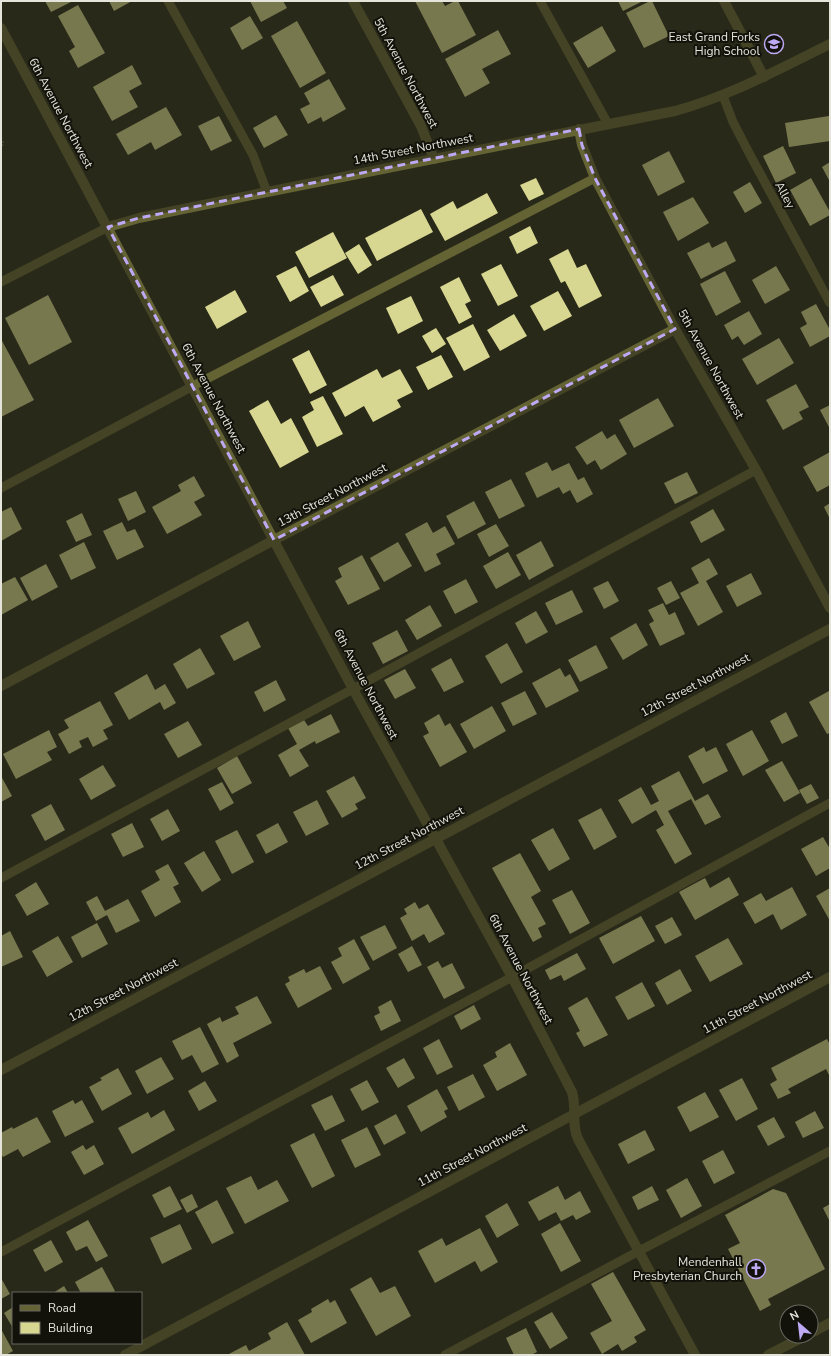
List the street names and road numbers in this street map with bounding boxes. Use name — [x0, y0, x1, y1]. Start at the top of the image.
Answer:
street label: 5th Avenue Northwest — [370, 15, 442, 132]
street label: 6th Avenue Northwest — [25, 55, 97, 172]
street label: 14th Street Northwest — [352, 129, 475, 168]
street label: Alley — [771, 179, 799, 212]
street label: 5th Avenue Northwest — [674, 306, 748, 422]
street label: 6th Avenue Northwest — [178, 340, 250, 457]
street label: 13th Street Northwest — [274, 459, 390, 531]
street label: 6th Avenue Northwest — [330, 626, 402, 743]
street label: 12th Street Northwest — [637, 649, 753, 721]
street label: 12th Street Northwest — [351, 802, 467, 874]
street label: 6th Avenue Northwest — [485, 911, 557, 1028]
street label: 12th Street Northwest — [65, 954, 181, 1026]
street label: 11th Street Northwest — [699, 966, 815, 1038]
street label: 11th Street Northwest — [414, 1119, 530, 1191]

